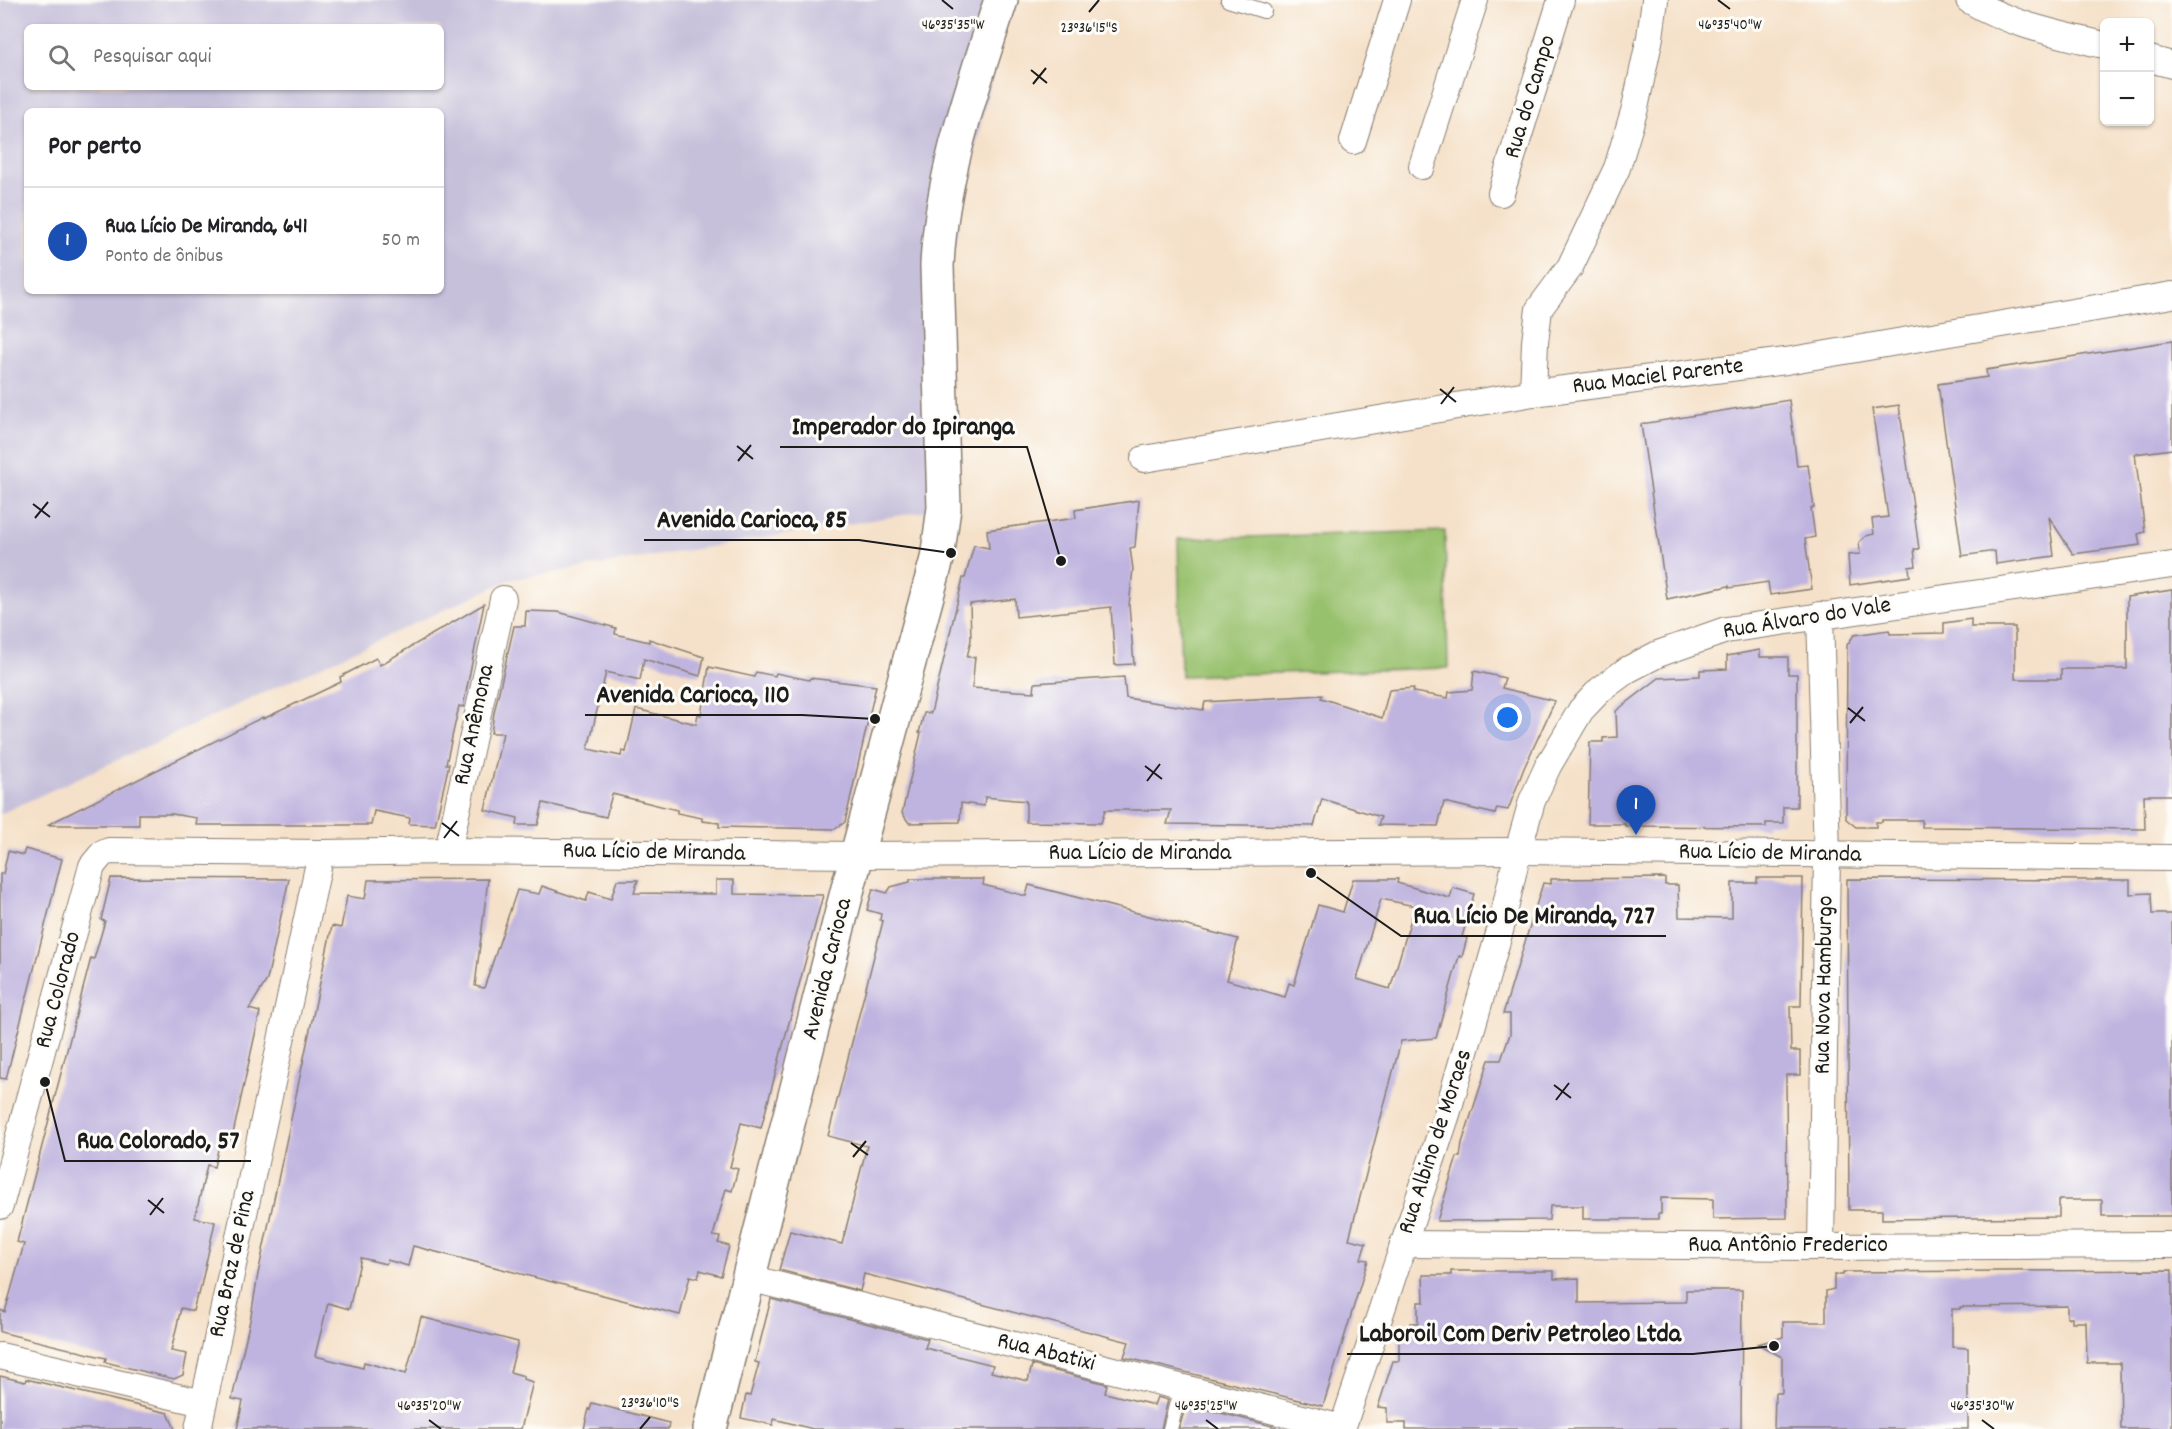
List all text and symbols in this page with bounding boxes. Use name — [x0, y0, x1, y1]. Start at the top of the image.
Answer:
text: 46°35'35"W — [922, 15, 985, 37]
text: 46°35'40"W — [1698, 15, 1762, 37]
text: 23°36'15"S — [1060, 18, 1118, 40]
map controls — [2100, 18, 2154, 126]
button: + — [2100, 18, 2154, 72]
search box — [24, 24, 444, 90]
street label: Rua do Campo — [1496, 31, 1566, 163]
icon: search — [45, 41, 78, 74]
text: Pesquisar aqui — [93, 42, 212, 73]
button: − — [2100, 72, 2154, 126]
text: Por perto — [48, 129, 141, 166]
text: Rua Lício De Miranda, 641 — [105, 212, 308, 243]
text: 1 — [65, 227, 70, 255]
text: 50 m — [382, 227, 420, 255]
text: Ponto de ônibus — [105, 243, 223, 271]
street label: Rua Maciel Parente — [1571, 350, 1745, 404]
callout: Imperador do Ipiranga — [780, 403, 1027, 447]
text: Imperador do Ipiranga — [792, 410, 1015, 447]
callout: Avenida Carioca, 85 — [644, 496, 859, 540]
text: Avenida Carioca, 85 — [657, 503, 847, 540]
street label: Rua Álvaro do Vale — [1721, 589, 1893, 649]
street label: Rua Anêmona — [446, 661, 505, 789]
callout: Avenida Carioca, 110 — [585, 671, 802, 715]
text: Avenida Carioca, 110 — [596, 678, 790, 715]
your location — [1493, 703, 1522, 732]
pin: 1 — [1616, 786, 1656, 835]
street label: Rua Lício de Miranda — [562, 834, 746, 872]
street label: Rua Lício de Miranda — [1678, 835, 1862, 873]
street label: Rua Lício de Miranda — [1049, 837, 1232, 871]
callout: Rua Lício De Miranda, 727 — [1401, 892, 1666, 936]
street label: Avenida Carioca — [794, 894, 862, 1044]
street label: Rua Nova Hamburgo — [1806, 895, 1844, 1075]
text: Rua Lício De Miranda, 727 — [1413, 899, 1655, 936]
street label: Rua Colorado — [27, 928, 91, 1052]
street label: Rua Albino de Moraes — [1390, 1045, 1482, 1239]
callout: Rua Colorado, 57 — [65, 1117, 251, 1161]
text: Rua Colorado, 57 — [77, 1124, 239, 1161]
street label: Rua Braz de Pina — [201, 1186, 265, 1341]
street label: Rua Antônio Frederico — [1688, 1229, 1888, 1263]
callout: Laboroil Com Deriv Petroleo Ltda — [1347, 1310, 1693, 1354]
text: Laboroil Com Deriv Petroleo Ltda — [1359, 1317, 1682, 1354]
street label: Rua Abatixi — [993, 1324, 1099, 1382]
text: 23°36'10"S — [621, 1393, 679, 1415]
text: 46°35'20"W — [397, 1396, 461, 1418]
text: 46°35'25"W — [1175, 1396, 1238, 1418]
text: 46°35'30"W — [1950, 1396, 2014, 1418]

